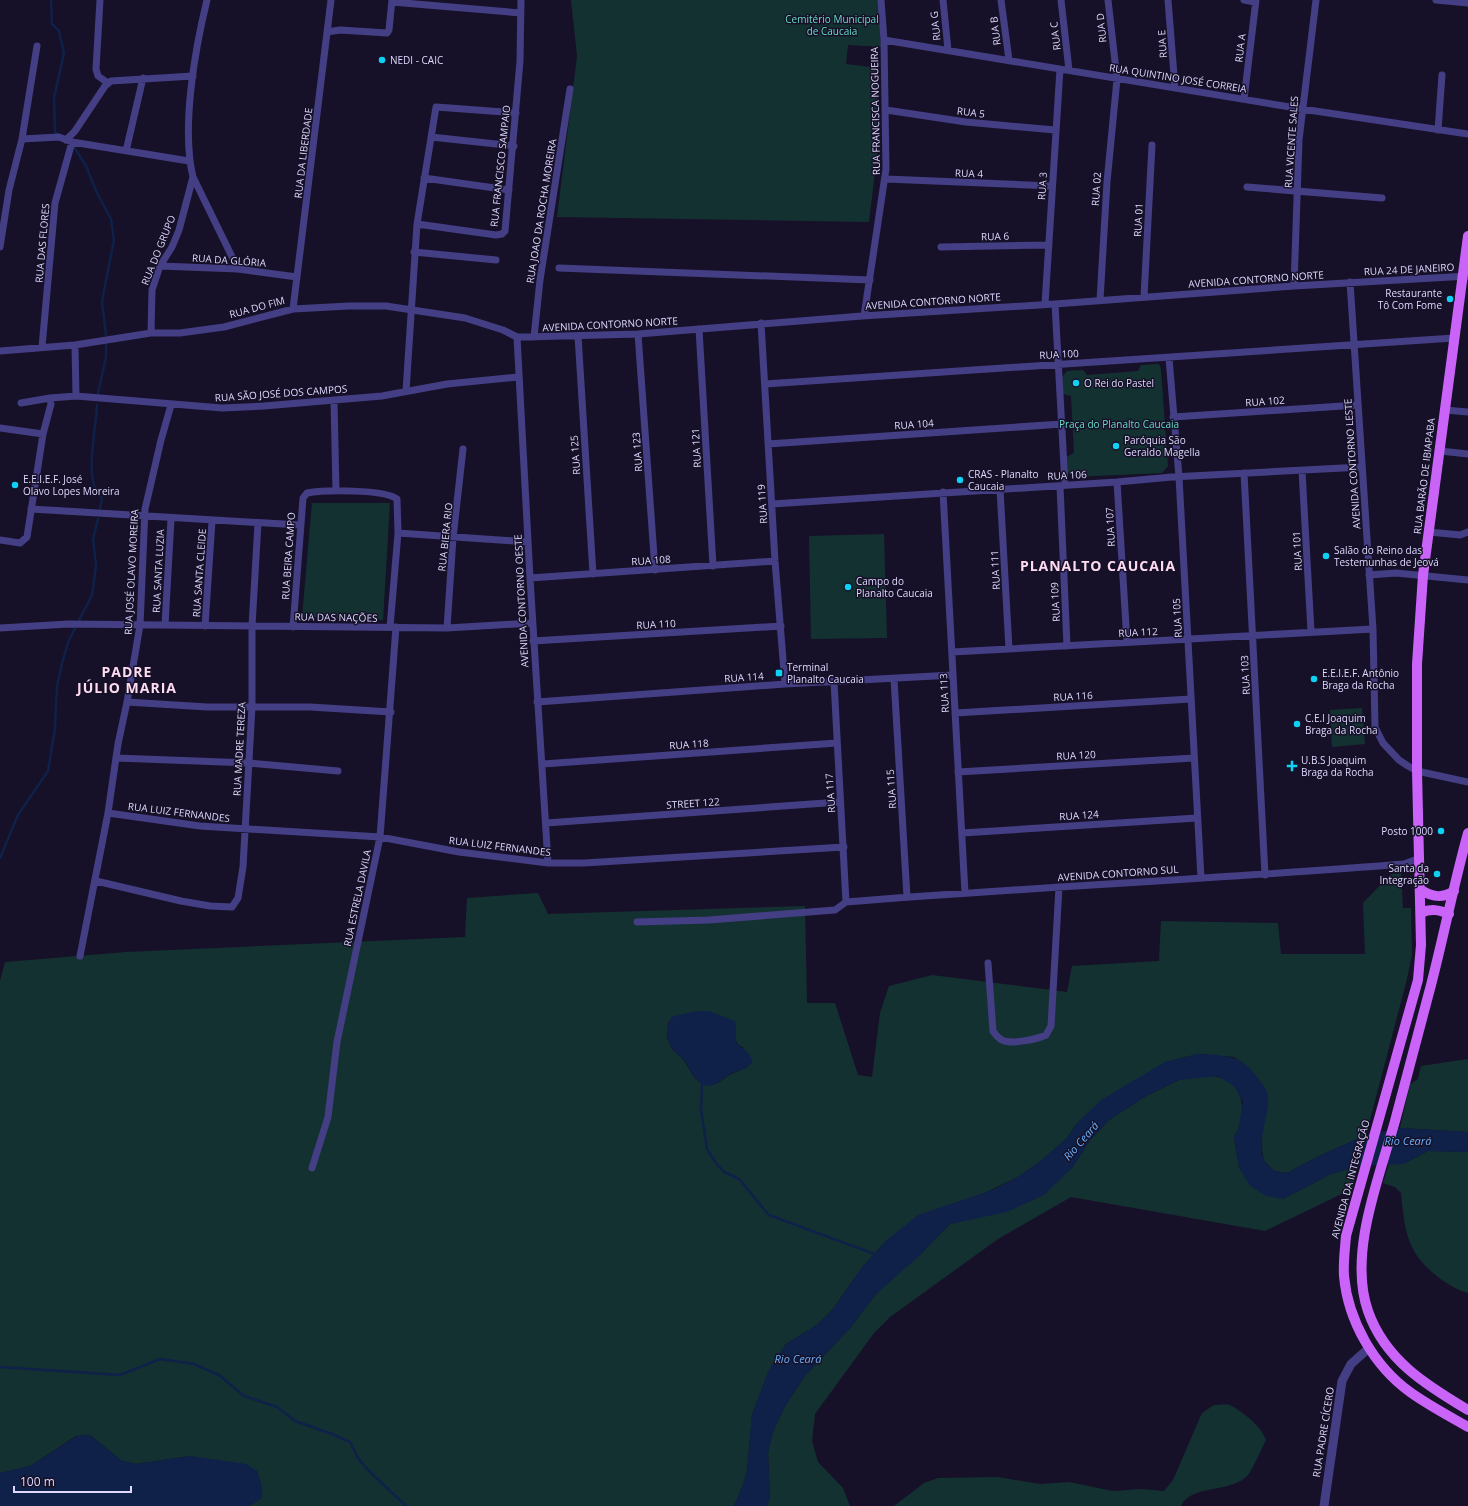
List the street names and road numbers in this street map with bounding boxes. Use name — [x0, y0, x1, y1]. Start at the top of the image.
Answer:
street label: RUA G — [926, 11, 944, 41]
street label: RUA D — [1092, 13, 1110, 43]
street label: RUA B — [986, 16, 1004, 46]
street label: RUA C — [1046, 21, 1064, 51]
street label: RUA E — [1154, 30, 1170, 58]
street label: RUA A — [1231, 32, 1249, 63]
street label: RUA FRANCISCA NOGUEIRA — [867, 46, 883, 175]
street label: RUA QUINTINO JOSÉ CORREIA — [1108, 60, 1248, 96]
street label: RUA VICENTE SALES — [1281, 95, 1301, 189]
street label: RUA 5 — [956, 103, 986, 121]
street label: RUA FRANCISCO SAMPAIO — [487, 104, 513, 228]
street label: RUA DA LIBERDADE — [290, 107, 316, 199]
street label: RUA JOAO DA ROCHA MOREIRA — [523, 137, 559, 284]
street label: RUA 4 — [955, 166, 984, 180]
street label: RUA 3 — [1034, 171, 1050, 201]
street label: RUA 02 — [1088, 171, 1104, 206]
street label: RUA DAS FLORES — [32, 203, 52, 283]
street label: RUA 01 — [1130, 203, 1146, 237]
street label: RUA DO GRUPO — [138, 213, 179, 287]
street label: RUA 6 — [981, 229, 1009, 243]
street label: RUA DA GLÓRIA — [192, 250, 267, 270]
street label: RUA 24 DE JANEIRO — [1363, 260, 1455, 278]
street label: AVENIDA CONTORNO NORTE — [1188, 267, 1324, 291]
street label: AVENIDA CONTORNO NORTE — [865, 289, 1001, 313]
street label: RUA DO FIM — [228, 293, 286, 321]
street label: AVENIDA CONTORNO NORTE — [542, 313, 678, 335]
street label: RUA 100 — [1039, 346, 1079, 362]
street label: RUA SÃO JOSÉ DOS CAMPOS — [214, 381, 348, 405]
street label: RUA 102 — [1245, 393, 1285, 409]
street label: AVENIDA CONTORNO LESTE — [1340, 398, 1364, 530]
street label: RUA 104 — [894, 416, 934, 432]
street label: RUA BARÃO DE IBIAPABA — [1410, 416, 1438, 535]
street label: RUA 121 — [688, 428, 704, 468]
street label: RUA 123 — [629, 432, 645, 472]
street label: RUA 125 — [567, 435, 583, 475]
street label: RUA 106 — [1047, 467, 1087, 483]
street label: RUA 119 — [754, 484, 770, 524]
street label: RUA BIERA RIO — [434, 502, 456, 572]
street label: RUA 107 — [1102, 507, 1118, 547]
street label: RUA JOSÉ OLAVO MOREIRA — [121, 508, 141, 635]
street label: RUA BEIRA CAMPO — [278, 512, 298, 600]
street label: RUA SANTA LUZIA — [149, 528, 167, 613]
street label: RUA SANTA CLEIDE — [189, 528, 209, 618]
street label: RUA 101 — [1289, 531, 1305, 571]
street label: AVENIDA CONTORNO OESTE — [511, 534, 531, 668]
street label: RUA 111 — [987, 550, 1003, 590]
street label: RUA 108 — [631, 552, 671, 568]
street label: RUA 109 — [1047, 582, 1063, 622]
street label: RUA 105 — [1169, 598, 1185, 638]
street label: RUA DAS NAÇÕES — [294, 609, 378, 625]
street label: RUA 110 — [636, 616, 676, 632]
street label: RUA 112 — [1118, 624, 1158, 640]
street label: RUA 103 — [1237, 655, 1253, 695]
street label: RUA 114 — [724, 669, 764, 685]
street label: RUA 113 — [936, 673, 952, 713]
street label: RUA 116 — [1053, 688, 1093, 704]
street label: RUA MADRE TEREZA — [230, 701, 248, 796]
street label: RUA 118 — [669, 736, 709, 752]
street label: RUA 120 — [1056, 747, 1096, 763]
street label: RUA 115 — [883, 769, 899, 809]
street label: RUA 117 — [822, 773, 838, 813]
street label: STREET 122 — [666, 794, 720, 812]
street label: RUA LUIZ FERNANDES — [127, 799, 231, 825]
street label: RUA 124 — [1059, 807, 1099, 823]
street label: RUA LUIZ FERNANDES — [448, 833, 552, 859]
street label: RUA ESTRELA DAVILA — [340, 848, 374, 948]
street label: AVENIDA CONTORNO SUL — [1057, 862, 1179, 884]
street label: AVENIDA DA INTEGRAÇÃO — [1327, 1118, 1373, 1240]
street label: RUA PADRE CÍCERO — [1309, 1386, 1337, 1478]

